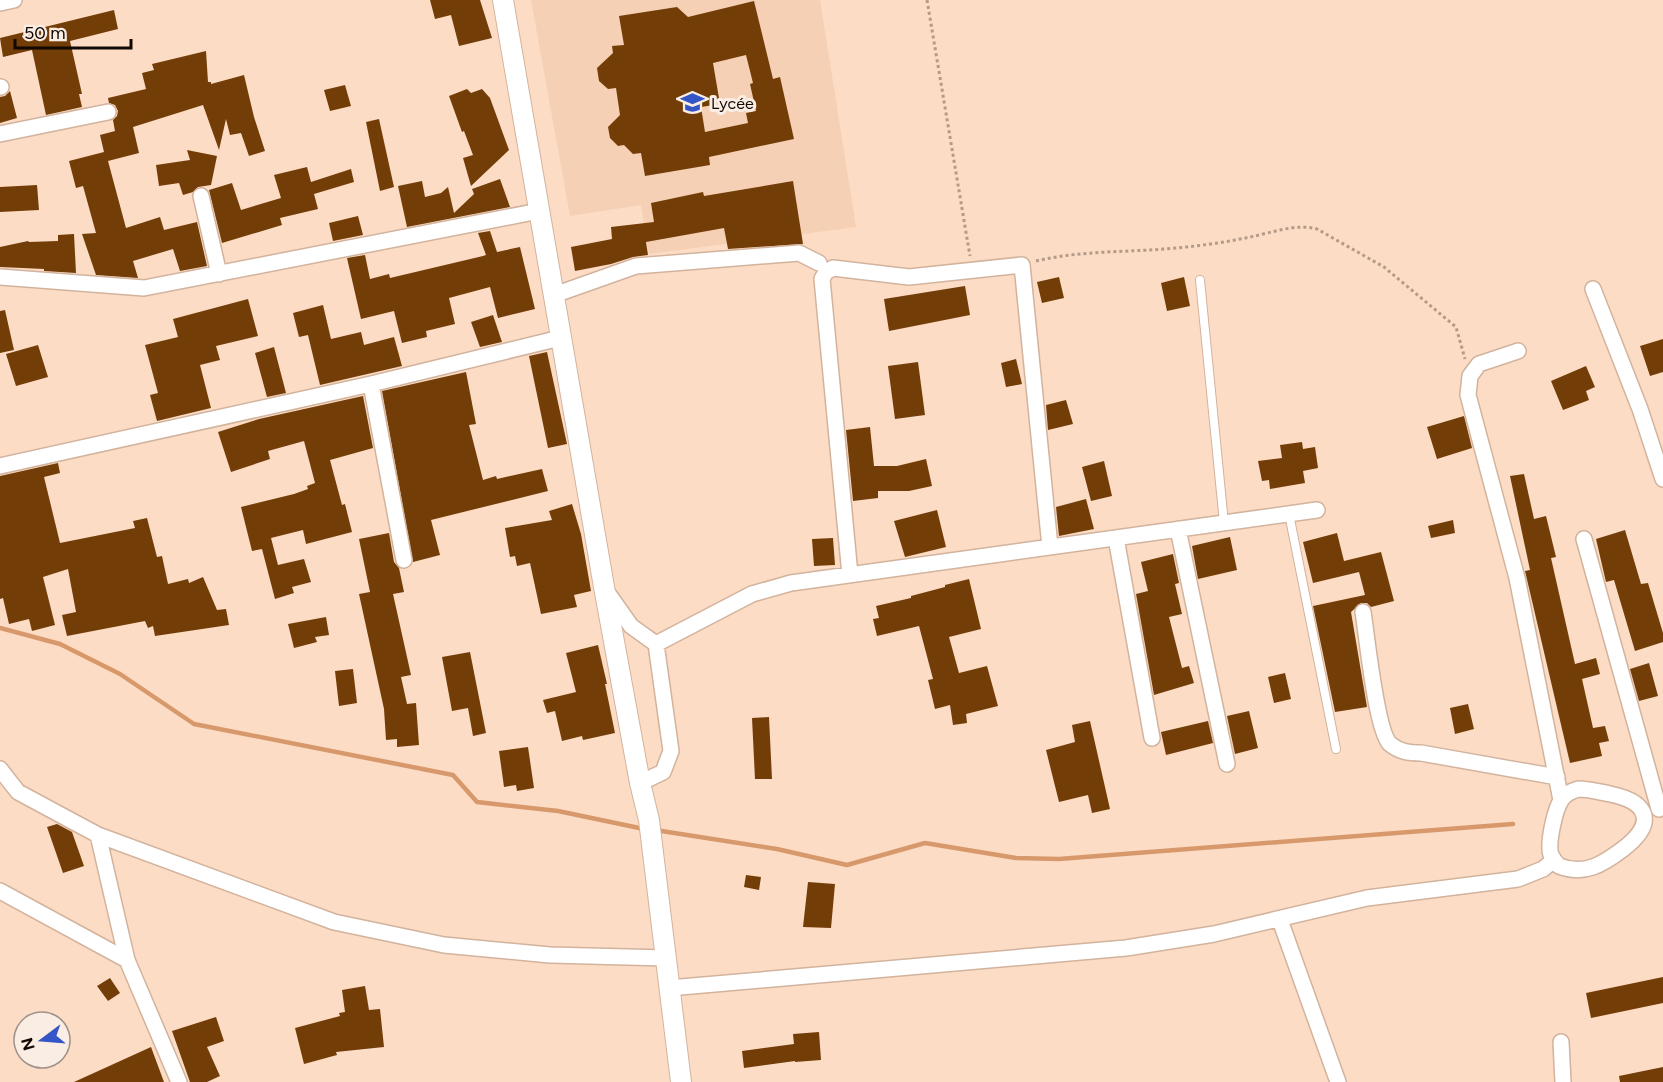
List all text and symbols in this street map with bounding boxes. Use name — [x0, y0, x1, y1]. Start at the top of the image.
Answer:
scale bar — [15, 12, 130, 50]
text: 50 m — [24, 22, 66, 44]
school or university icon: Lycée — [680, 90, 706, 116]
place label: Lycée — [711, 94, 754, 113]
north arrow — [12, 1010, 72, 1070]
text: N — [17, 1035, 39, 1053]

